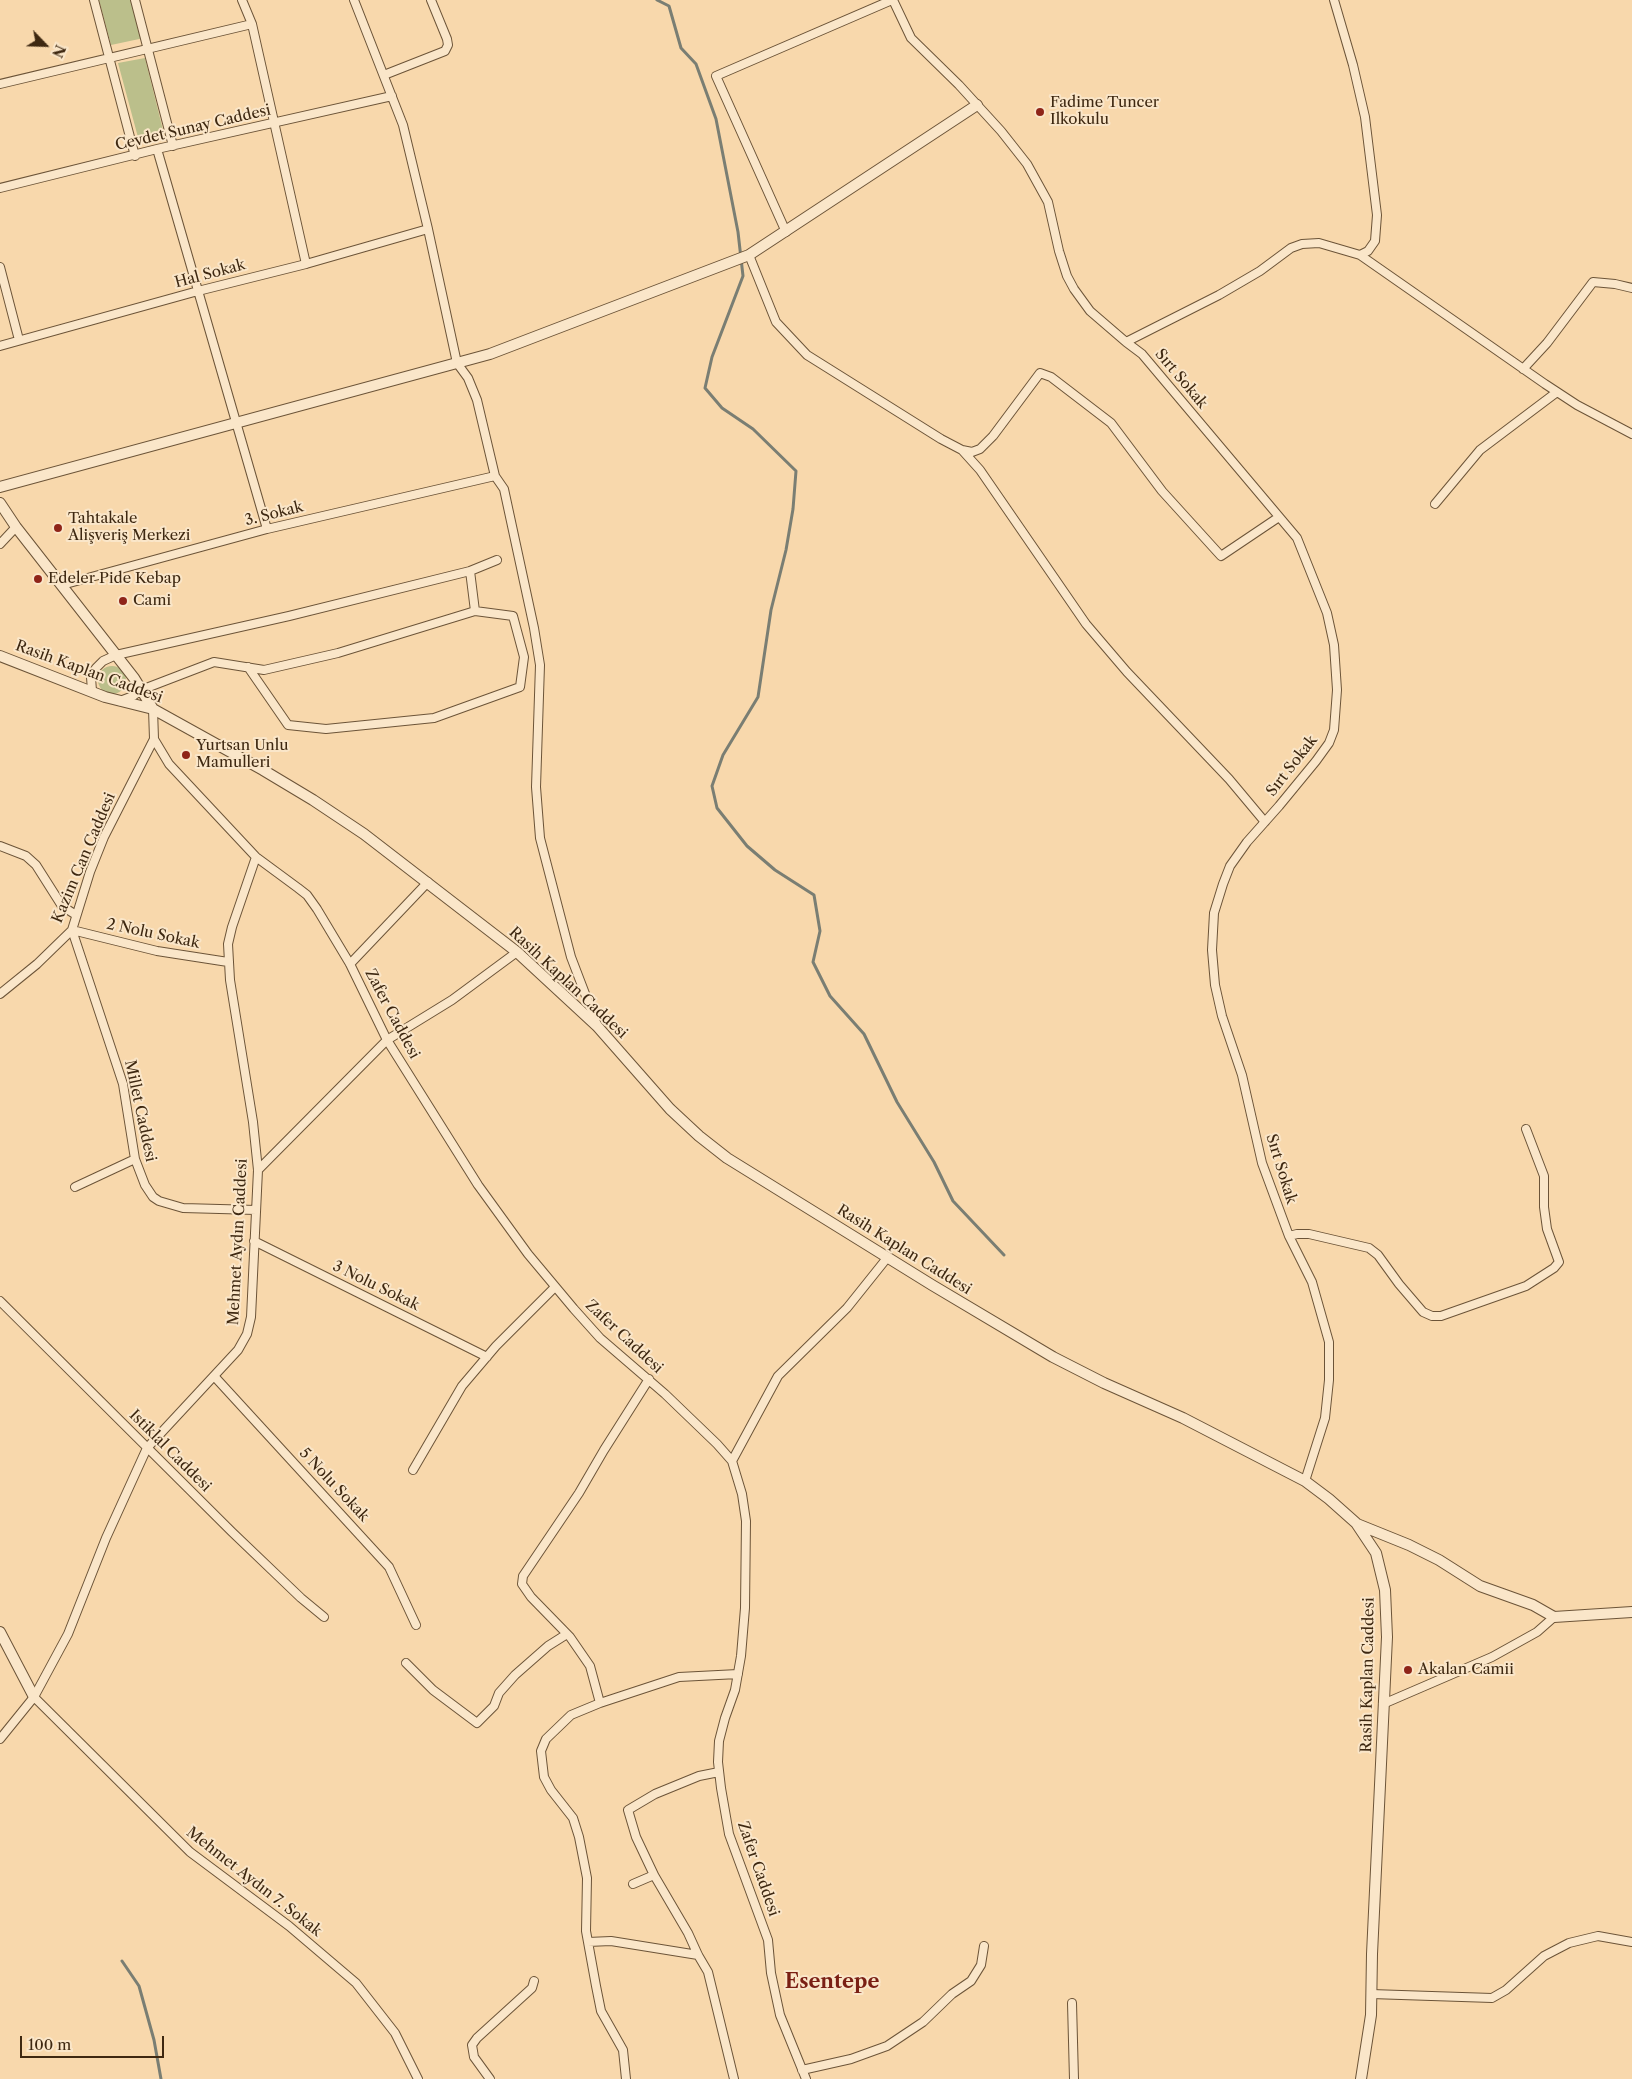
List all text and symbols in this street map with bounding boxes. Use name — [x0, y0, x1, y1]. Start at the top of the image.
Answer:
north arrow — [20, 20, 70, 70]
text: N — [48, 42, 69, 60]
place label: Fadime Tuncer Ilkokulu — [1050, 94, 1159, 129]
street label: Cevdet Sunay Caddesi — [114, 101, 272, 155]
marker: Fadime Tuncer Ilkokulu — [1034, 106, 1046, 118]
street label: Hal Sokak — [173, 256, 247, 292]
street label: Sırt Sokak — [1151, 346, 1211, 412]
street label: 3. Sokak — [243, 498, 305, 530]
place label: Tahtakale Alişveriş Merkezi — [68, 510, 190, 545]
marker: Tahtakale Alişveriş Merkezi — [52, 522, 64, 534]
place label: Edeler Pide Kebap — [48, 570, 181, 588]
marker: Edeler Pide Kebap — [32, 573, 44, 585]
place label: Cami — [133, 592, 171, 610]
marker: Cami — [117, 595, 129, 607]
street label: Rasih Kaplan Caddesi — [13, 637, 165, 707]
street label: Sırt Sokak — [1263, 732, 1321, 800]
place label: Yurtsan Unlu Mamulleri — [196, 737, 288, 772]
marker: Yurtsan Unlu Mamulleri — [180, 749, 192, 761]
street label: Kazim Can Caddesi — [48, 790, 120, 926]
street label: 2 Nolu Sokak — [105, 915, 201, 953]
street label: Rasih Kaplan Caddesi — [505, 923, 631, 1043]
street label: Zafer Caddesi — [361, 966, 423, 1062]
street label: Millet Caddesi — [120, 1058, 160, 1164]
street label: Sırt Sokak — [1262, 1132, 1300, 1206]
street label: Mehmet Aydın Caddesi — [225, 1158, 251, 1326]
street label: Rasih Kaplan Caddesi — [833, 1201, 975, 1299]
street label: 3 Nolu Sokak — [330, 1257, 422, 1315]
street label: Zafer Caddesi — [582, 1297, 666, 1377]
street label: Istiklal Caddesi — [125, 1406, 215, 1496]
street label: 5 Nolu Sokak — [295, 1444, 373, 1526]
street label: Rasih Kaplan Caddesi — [1358, 1597, 1378, 1753]
place label: Akalan Camii — [1418, 1661, 1514, 1679]
marker: Akalan Camii — [1402, 1664, 1414, 1676]
street label: Zafer Caddesi — [733, 1819, 783, 1919]
street label: Mehmet Aydın 7. Sokak — [183, 1823, 325, 1941]
district label: Esentepe — [785, 1970, 879, 1994]
scale bar — [22, 2026, 166, 2058]
text: 100 m — [28, 2035, 71, 2054]

